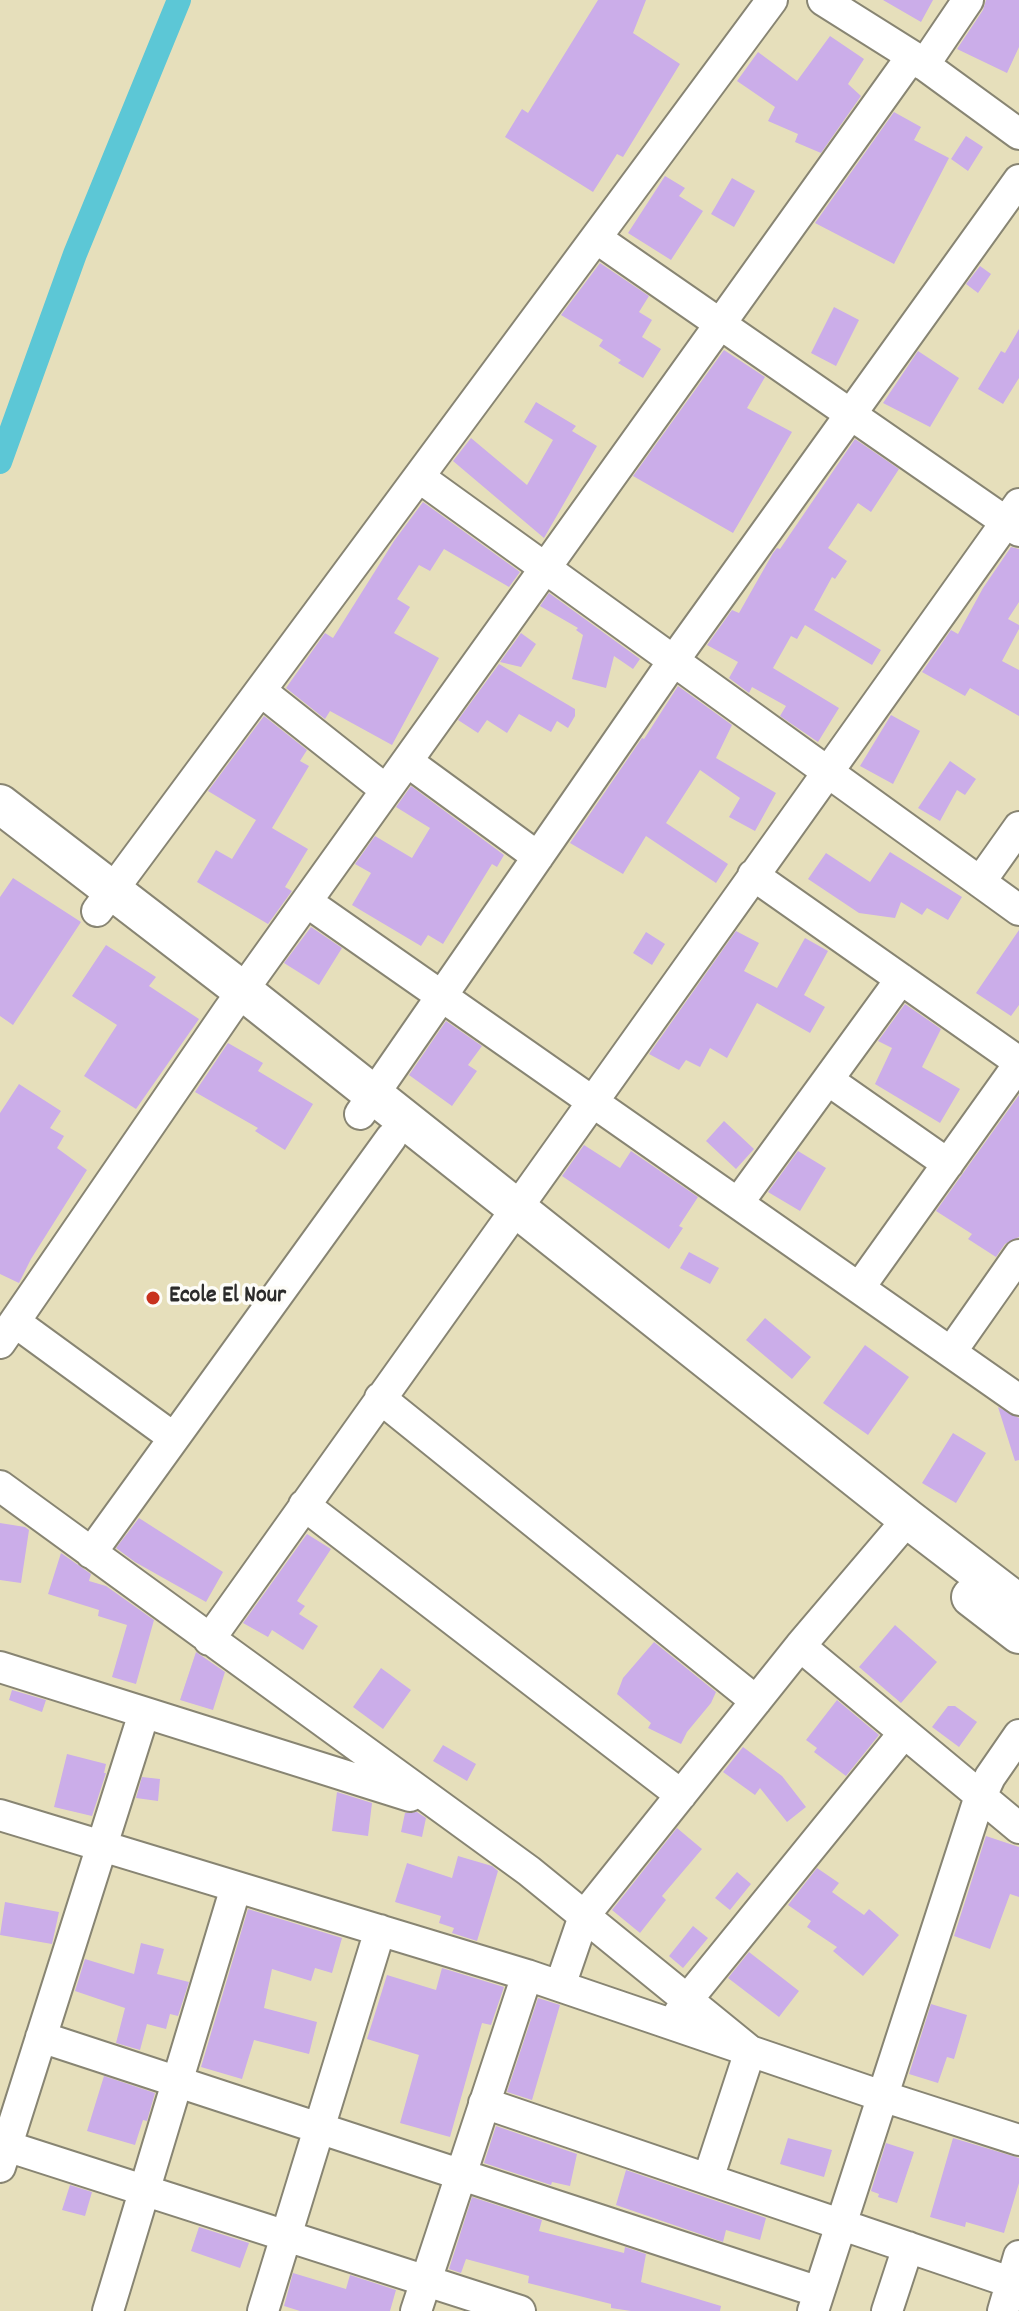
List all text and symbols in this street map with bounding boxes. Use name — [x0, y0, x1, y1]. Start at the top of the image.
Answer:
place label: Ecole El Nour — [169, 1284, 286, 1312]
marker: Ecole El Nour — [144, 1289, 162, 1307]

